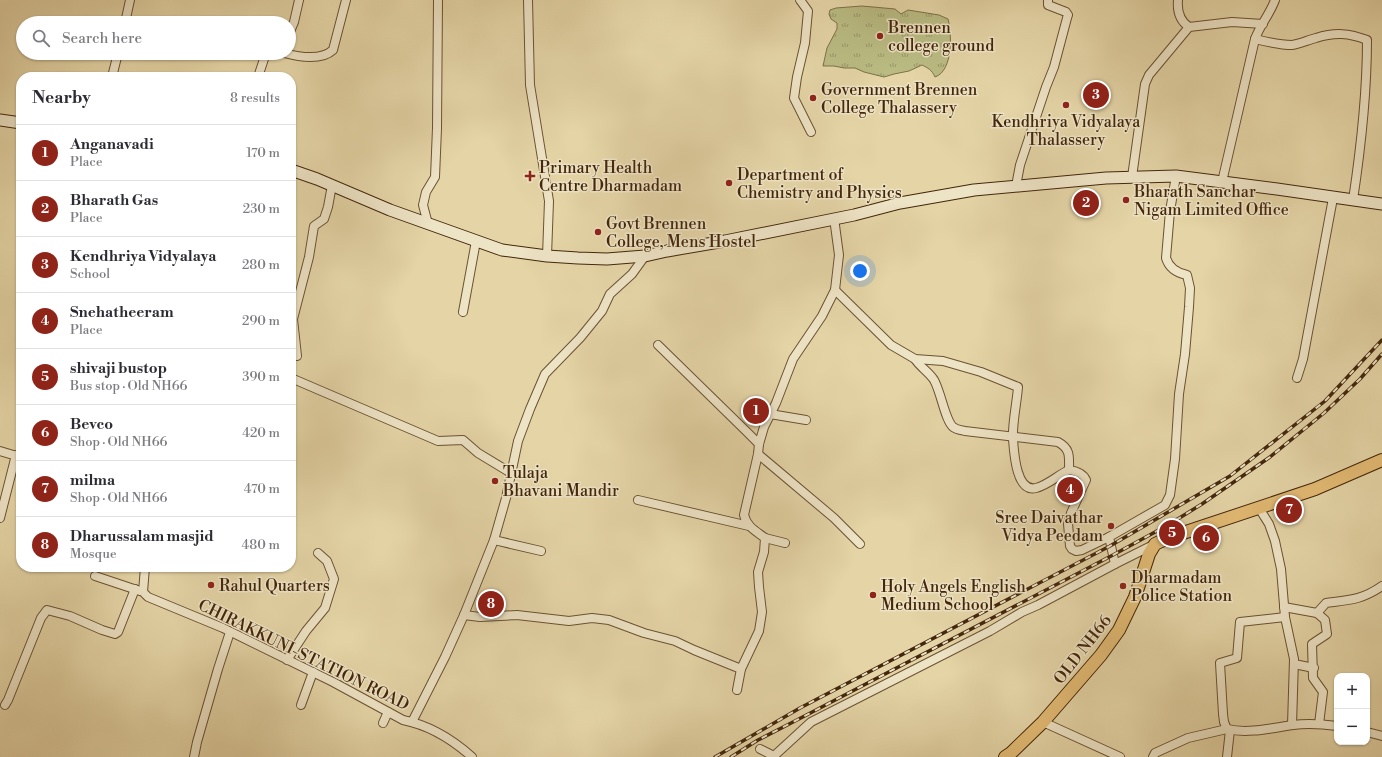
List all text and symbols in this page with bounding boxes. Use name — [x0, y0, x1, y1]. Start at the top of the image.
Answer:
search box — [16, 16, 296, 60]
place label: Brennen college ground — [887, 18, 994, 56]
icon: search — [30, 27, 52, 49]
text: Search here — [62, 29, 142, 48]
marker: Brennen college ground — [875, 31, 885, 41]
place label: Government Brennen College Thalassery — [821, 80, 978, 118]
pin: 3 — [1083, 80, 1109, 110]
text: Nearby — [32, 87, 91, 109]
text: 8 results — [230, 90, 280, 106]
marker: Government Brennen College Thalassery — [808, 93, 818, 103]
marker: Kendhriya Vidyalaya Thalassery — [1061, 100, 1071, 110]
place label: Kendhriya Vidyalaya Thalassery — [992, 112, 1141, 150]
text: Anganavadi — [70, 135, 154, 154]
text: 1 — [42, 145, 48, 161]
text: 170 m — [246, 145, 280, 161]
text: Place — [70, 154, 102, 170]
place label: Primary Health Centre Dharmadam — [539, 158, 682, 196]
place label: Department of Chemistry and Physics — [737, 165, 902, 203]
marker: Primary Health Centre Dharmadam — [524, 170, 536, 182]
marker: Department of Chemistry and Physics — [724, 178, 734, 188]
place label: Bharath Sanchar Nigam Limited Office — [1133, 182, 1289, 220]
pin: 2 — [1073, 188, 1099, 218]
text: Bharath Gas — [70, 191, 158, 210]
marker: Bharath Sanchar Nigam Limited Office — [1121, 195, 1131, 205]
text: 2 — [41, 201, 49, 217]
text: 230 m — [243, 201, 280, 217]
text: Place — [70, 210, 102, 226]
place label: Govt Brennen College, Mens Hostel — [606, 214, 756, 252]
marker: Govt Brennen College, Mens Hostel — [593, 227, 603, 237]
text: Kendhriya Vidyalaya — [70, 247, 216, 266]
text: 3 — [41, 257, 49, 273]
text: 280 m — [242, 257, 280, 273]
your location — [850, 261, 870, 281]
text: School — [70, 266, 110, 282]
text: Snehatheeram — [70, 303, 174, 322]
text: 4 — [41, 313, 49, 329]
text: 290 m — [242, 313, 280, 329]
text: Place — [70, 322, 102, 338]
text: shivaji bustop — [70, 359, 167, 378]
text: 5 — [41, 369, 49, 385]
text: 390 m — [242, 369, 280, 385]
text: Bus stop · Old NH66 — [70, 378, 187, 394]
pin: 1 — [743, 396, 769, 426]
text: Bevco — [70, 415, 113, 434]
text: 6 — [41, 425, 49, 441]
text: 420 m — [242, 425, 280, 441]
text: Shop · Old NH66 — [70, 434, 167, 450]
place label: Tulaja Bhavani Mandir — [502, 463, 619, 501]
text: milma — [70, 471, 115, 490]
pin: 4 — [1057, 475, 1083, 505]
marker: Tulaja Bhavani Mandir — [490, 476, 500, 486]
text: 7 — [41, 481, 49, 497]
text: 470 m — [244, 481, 280, 497]
text: Shop · Old NH66 — [70, 490, 167, 506]
pin: 7 — [1276, 495, 1302, 525]
place label: Sree Daivathar Vidya Peedam — [995, 508, 1103, 546]
pin: 5 — [1159, 518, 1185, 548]
marker: Sree Daivathar Vidya Peedam — [1106, 521, 1116, 531]
pin: 6 — [1193, 523, 1219, 553]
text: Dharussalam masjid — [70, 527, 214, 546]
text: 8 — [41, 537, 49, 553]
text: 480 m — [242, 537, 280, 553]
text: Mosque — [70, 546, 117, 562]
place label: Dharmadam Police Station — [1131, 568, 1232, 606]
place label: Rahul Quarters — [219, 576, 330, 596]
place label: Holy Angels English Medium School — [881, 577, 1026, 615]
marker: Rahul Quarters — [206, 580, 216, 590]
marker: Dharmadam Police Station — [1118, 581, 1128, 591]
pin: 8 — [478, 589, 504, 619]
marker: Holy Angels English Medium School — [868, 590, 878, 600]
street label: CHIRAKKUNI-STATION ROAD — [195, 595, 412, 715]
street label: OLD NH66 — [1049, 611, 1116, 688]
map controls — [1334, 673, 1370, 745]
button: + — [1334, 673, 1370, 709]
button: − — [1334, 709, 1370, 745]

